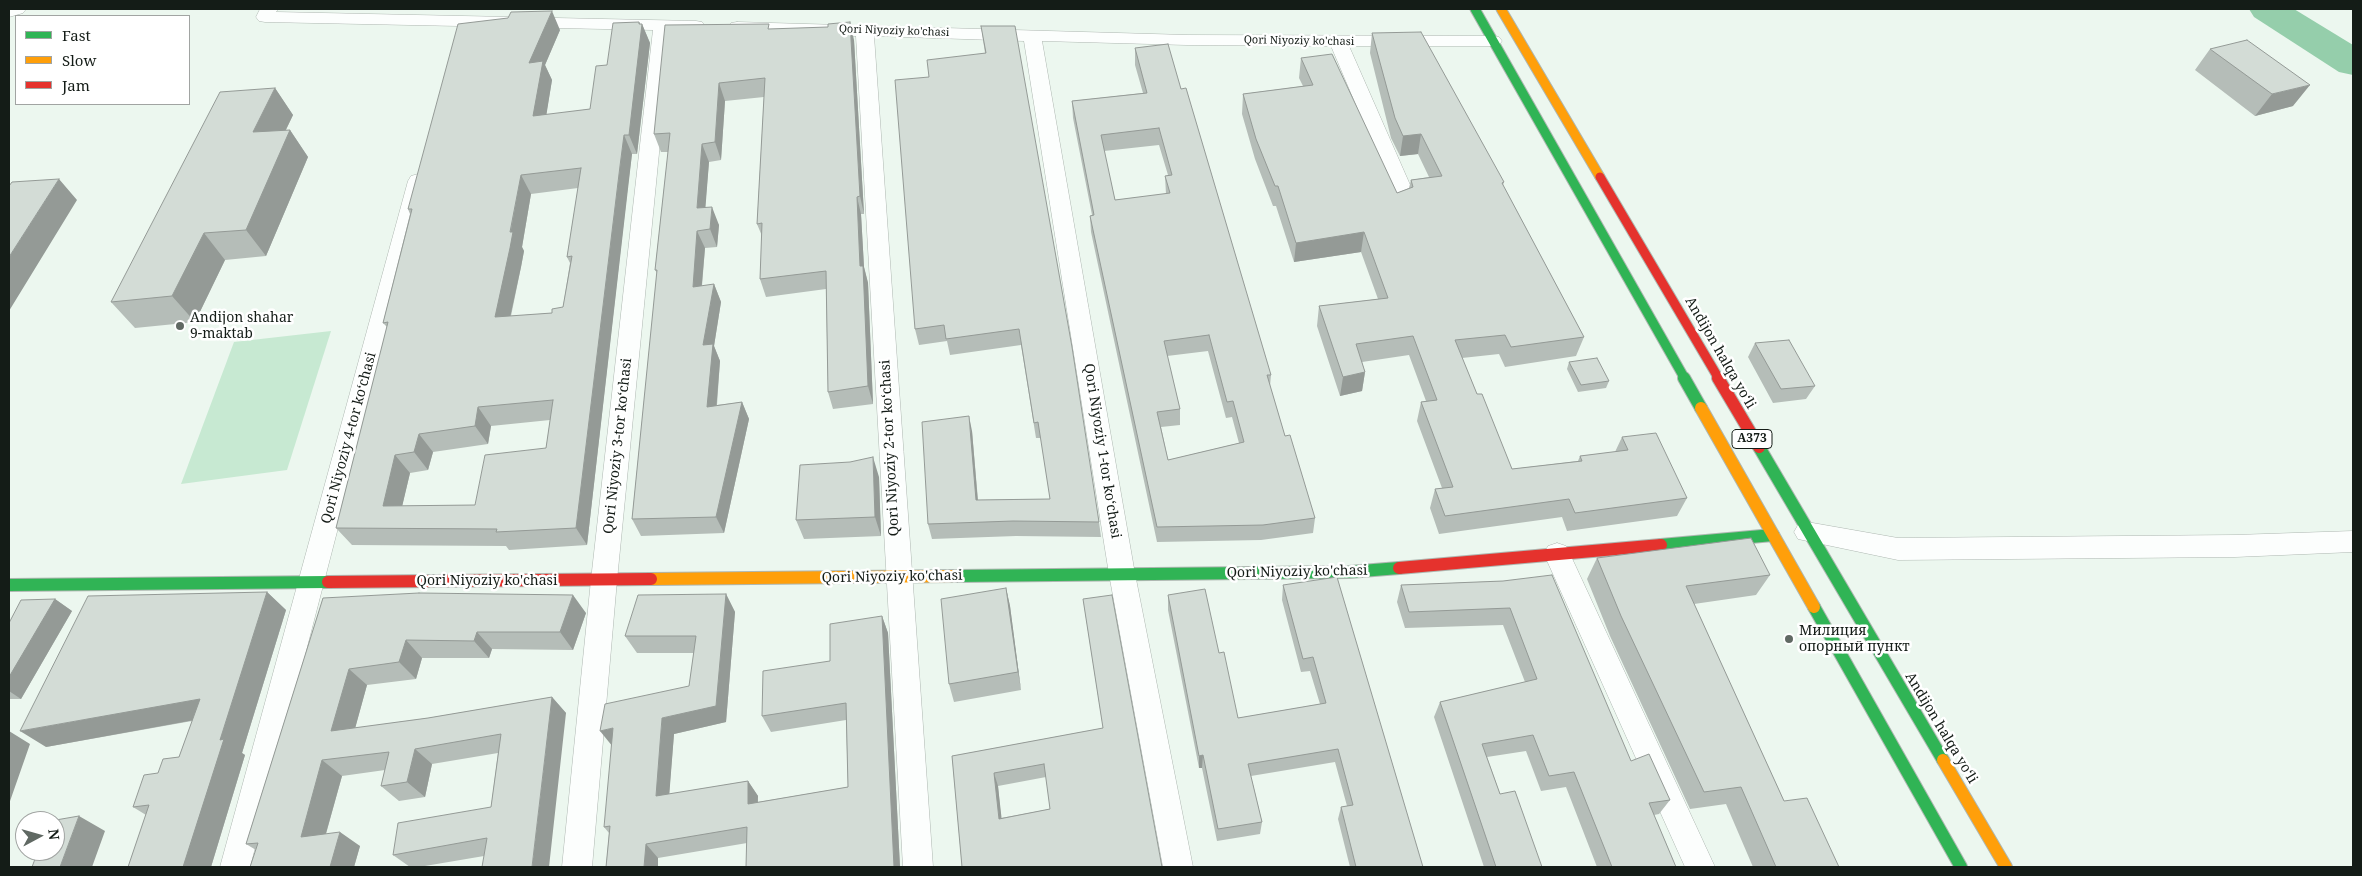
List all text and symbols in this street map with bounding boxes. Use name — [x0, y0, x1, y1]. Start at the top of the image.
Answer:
legend — [15, 15, 190, 105]
street label: Qori Niyoziy ko'chasi — [839, 22, 949, 40]
text: Fast — [62, 25, 91, 45]
street label: Qori Niyoziy ko'chasi — [1244, 33, 1354, 49]
text: Slow — [62, 50, 96, 70]
text: Jam — [62, 75, 90, 95]
street label: Andijon halqa yo‘li — [1681, 294, 1759, 412]
place label: Andijon shahar 9-maktab — [190, 310, 293, 342]
marker: Andijon shahar 9-maktab — [174, 320, 186, 332]
street label: Qori Niyoziy 4-tor koʻchasi — [318, 350, 380, 526]
street label: Qori Niyoziy 3-tor koʻchasi — [600, 357, 636, 535]
street label: Qori Niyoziy 2-tor koʻchasi — [877, 359, 903, 537]
street label: Qori Niyoziy 1-tor koʻchasi — [1080, 362, 1124, 540]
road number: A373 — [1732, 429, 1772, 448]
street label: Qori Niyoziy ko'chasi — [1226, 562, 1368, 582]
street label: Qori Niyoziy ko'chasi — [821, 567, 963, 587]
street label: Qori Niyoziy ko'chasi — [417, 573, 557, 589]
place label: Милиция опорный пункт — [1799, 623, 1910, 656]
marker: Милиция опорный пункт — [1783, 633, 1795, 645]
street label: Andijon halqa yo‘li — [1901, 669, 1981, 787]
north arrow — [15, 811, 65, 861]
text: N — [44, 828, 64, 841]

